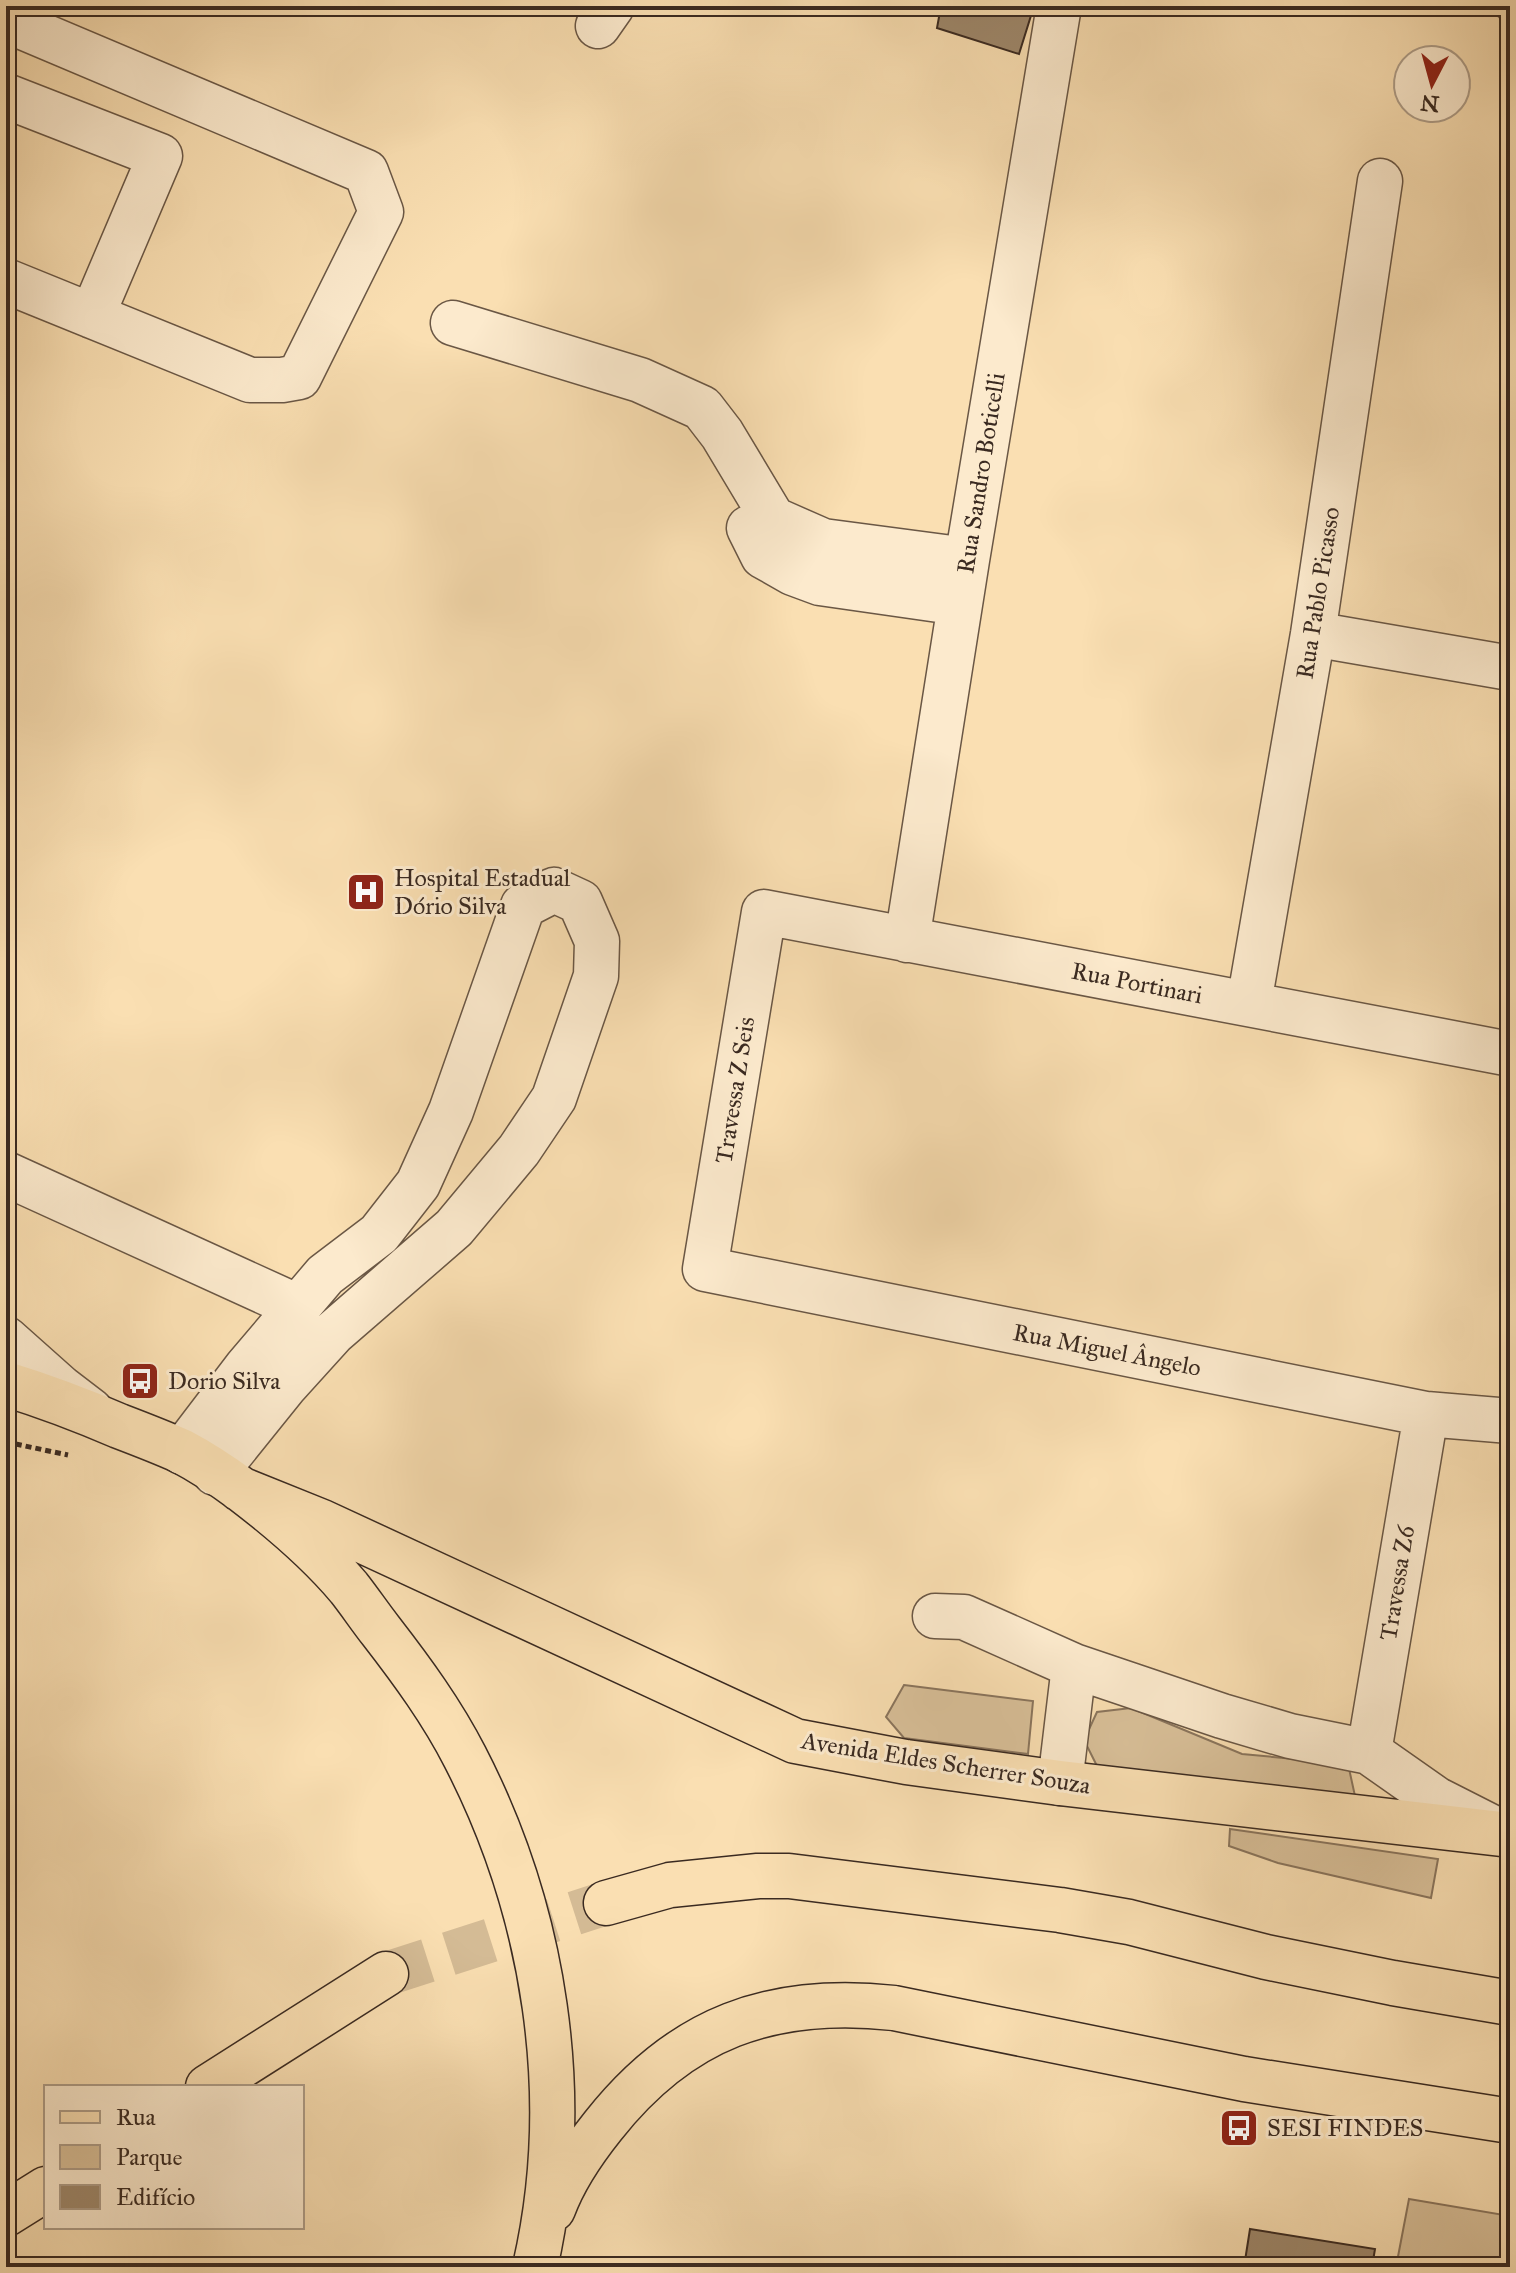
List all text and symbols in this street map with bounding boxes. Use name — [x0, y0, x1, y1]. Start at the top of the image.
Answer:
north arrow — [1392, 44, 1472, 124]
text: N — [1419, 89, 1441, 118]
street label: Rua Sandro Boticelli — [950, 370, 1012, 576]
street label: Rua Pablo Picasso — [1290, 505, 1346, 681]
place label: Hospital Estadual Dório Silva — [394, 863, 571, 921]
hospital icon: Hospital Estadual Dório Silva — [345, 871, 387, 913]
street label: Rua Portinari — [1069, 956, 1206, 1010]
street label: Travessa Z Seis — [709, 1015, 761, 1165]
street label: Rua Miguel Ângelo — [1010, 1317, 1204, 1383]
bus stop icon: Dorio Silva — [119, 1360, 161, 1402]
place label: Dorio Silva — [168, 1366, 281, 1396]
street label: Travessa Z6 — [1373, 1523, 1421, 1643]
street label: Avenida Eldes Scherrer Souza — [798, 1725, 1093, 1801]
legend — [44, 2085, 304, 2229]
text: Rua — [116, 2102, 156, 2132]
bus stop icon: SESI FINDES — [1218, 2107, 1260, 2149]
place label: SESI FINDES — [1267, 2113, 1423, 2143]
text: Parque — [116, 2142, 183, 2172]
text: Edifício — [116, 2182, 195, 2212]

